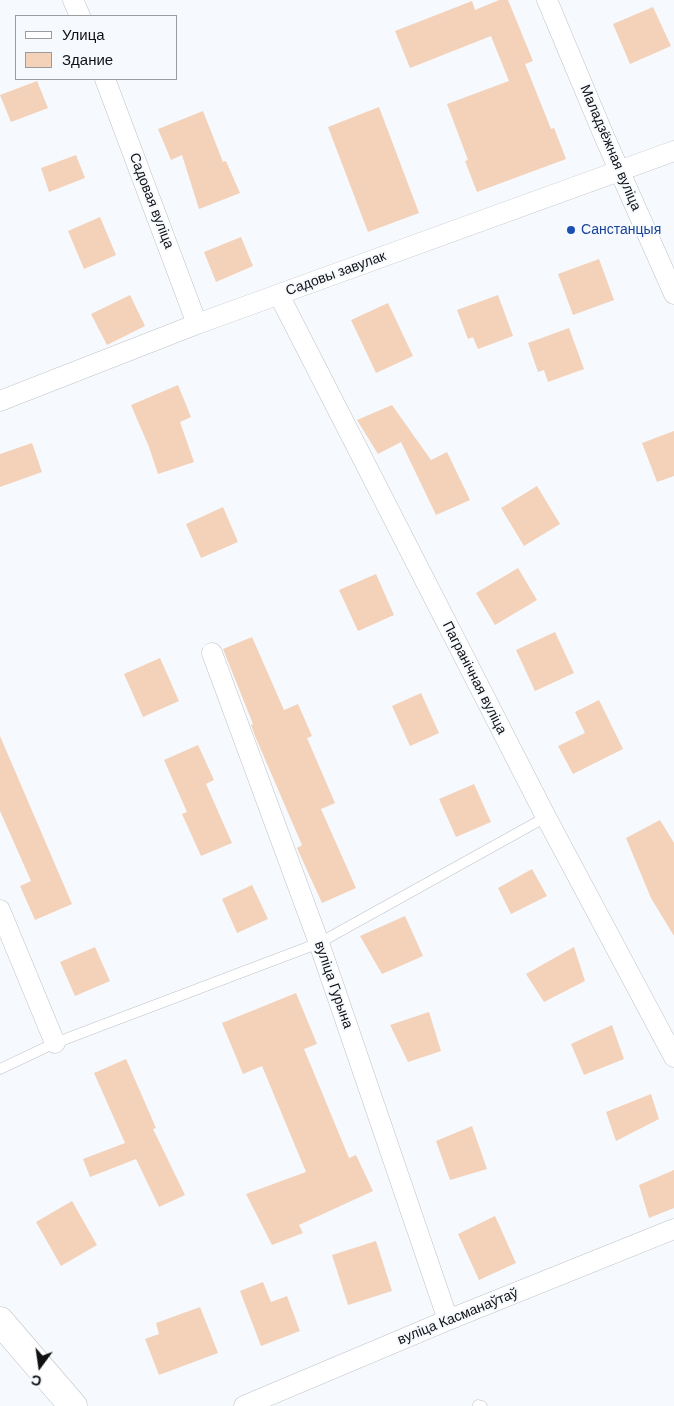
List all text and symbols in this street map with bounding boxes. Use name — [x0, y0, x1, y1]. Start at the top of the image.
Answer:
legend — [15, 15, 178, 80]
text: Улица — [62, 25, 105, 45]
text: Здание — [62, 50, 113, 70]
street label: Маладзёжная вуліца — [576, 83, 644, 213]
street label: Садовая вуліца — [125, 151, 177, 251]
place label: Санстанцыя — [581, 222, 661, 238]
marker: Санстанцыя — [565, 224, 577, 236]
street label: Садовы завулак — [284, 248, 388, 300]
street label: Пагранічная вуліца — [438, 619, 510, 737]
street label: вуліца Гурына — [310, 939, 356, 1031]
street label: вуліца Касманаўтаў — [395, 1285, 521, 1349]
north arrow — [15, 1341, 65, 1391]
text: С — [29, 1371, 43, 1391]

